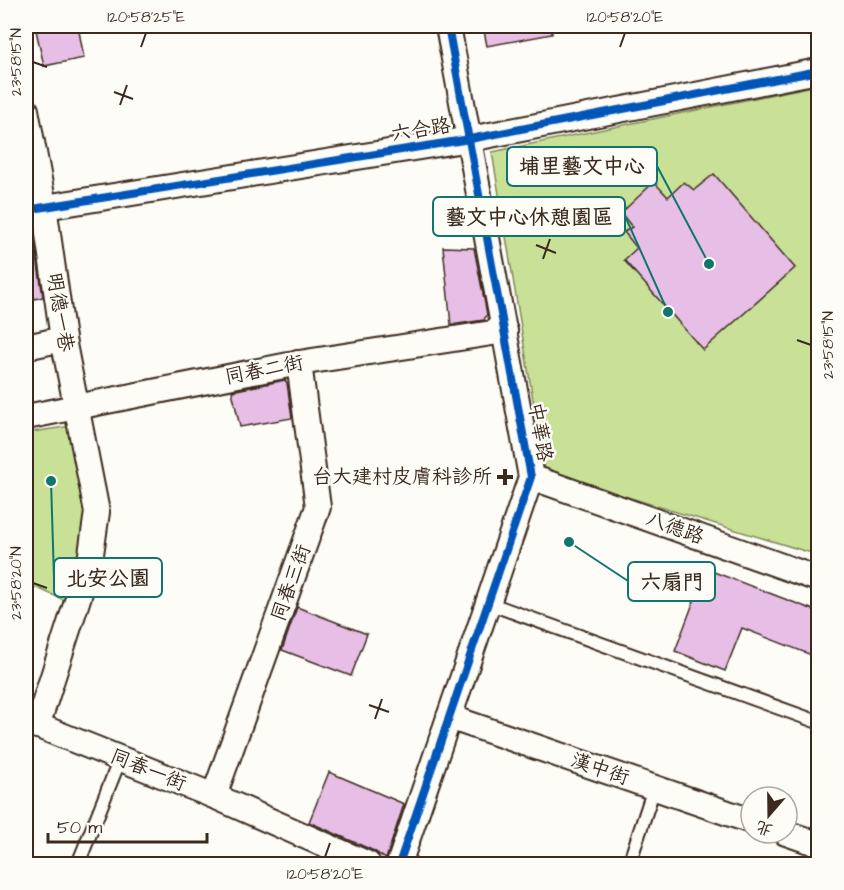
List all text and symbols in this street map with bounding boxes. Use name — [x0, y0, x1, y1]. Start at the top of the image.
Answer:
text: 120°58'25"E — [107, 7, 185, 28]
text: 120°58'20"E — [587, 7, 663, 28]
text: 23°58'15"N — [6, 28, 27, 96]
street label: 六合路 — [389, 111, 454, 149]
callout: 埔里藝文中心 — [507, 147, 657, 186]
text: 埔里藝文中心 — [519, 152, 645, 181]
callout: 藝文中心休憩園區 — [433, 197, 625, 236]
text: 藝文中心休憩園區 — [445, 203, 613, 232]
street label: 明德一巷 — [40, 270, 80, 355]
text: 23°58'15"N — [818, 311, 839, 379]
street label: 同春二街 — [222, 349, 306, 391]
street label: 中華路 — [521, 400, 559, 465]
place label: 台大建村皮膚科診所 — [312, 463, 492, 491]
marker: 台大建村皮膚科診所 — [496, 468, 514, 486]
street label: 八德路 — [642, 505, 709, 552]
street label: 同春三街 — [264, 541, 318, 625]
text: 23°58'20"N — [6, 546, 27, 620]
callout: 北安公園 — [54, 558, 162, 597]
callout: 六扇門 — [628, 562, 715, 601]
text: 北安公園 — [66, 564, 150, 593]
text: 六扇門 — [641, 568, 704, 597]
street label: 同春一街 — [106, 742, 190, 798]
street label: 漢中街 — [567, 746, 633, 792]
north arrow — [739, 785, 799, 845]
scale bar — [48, 806, 207, 844]
text: 50 m — [57, 815, 102, 840]
text: 北 — [753, 815, 775, 841]
text: 120°58'20"E — [287, 864, 363, 885]

